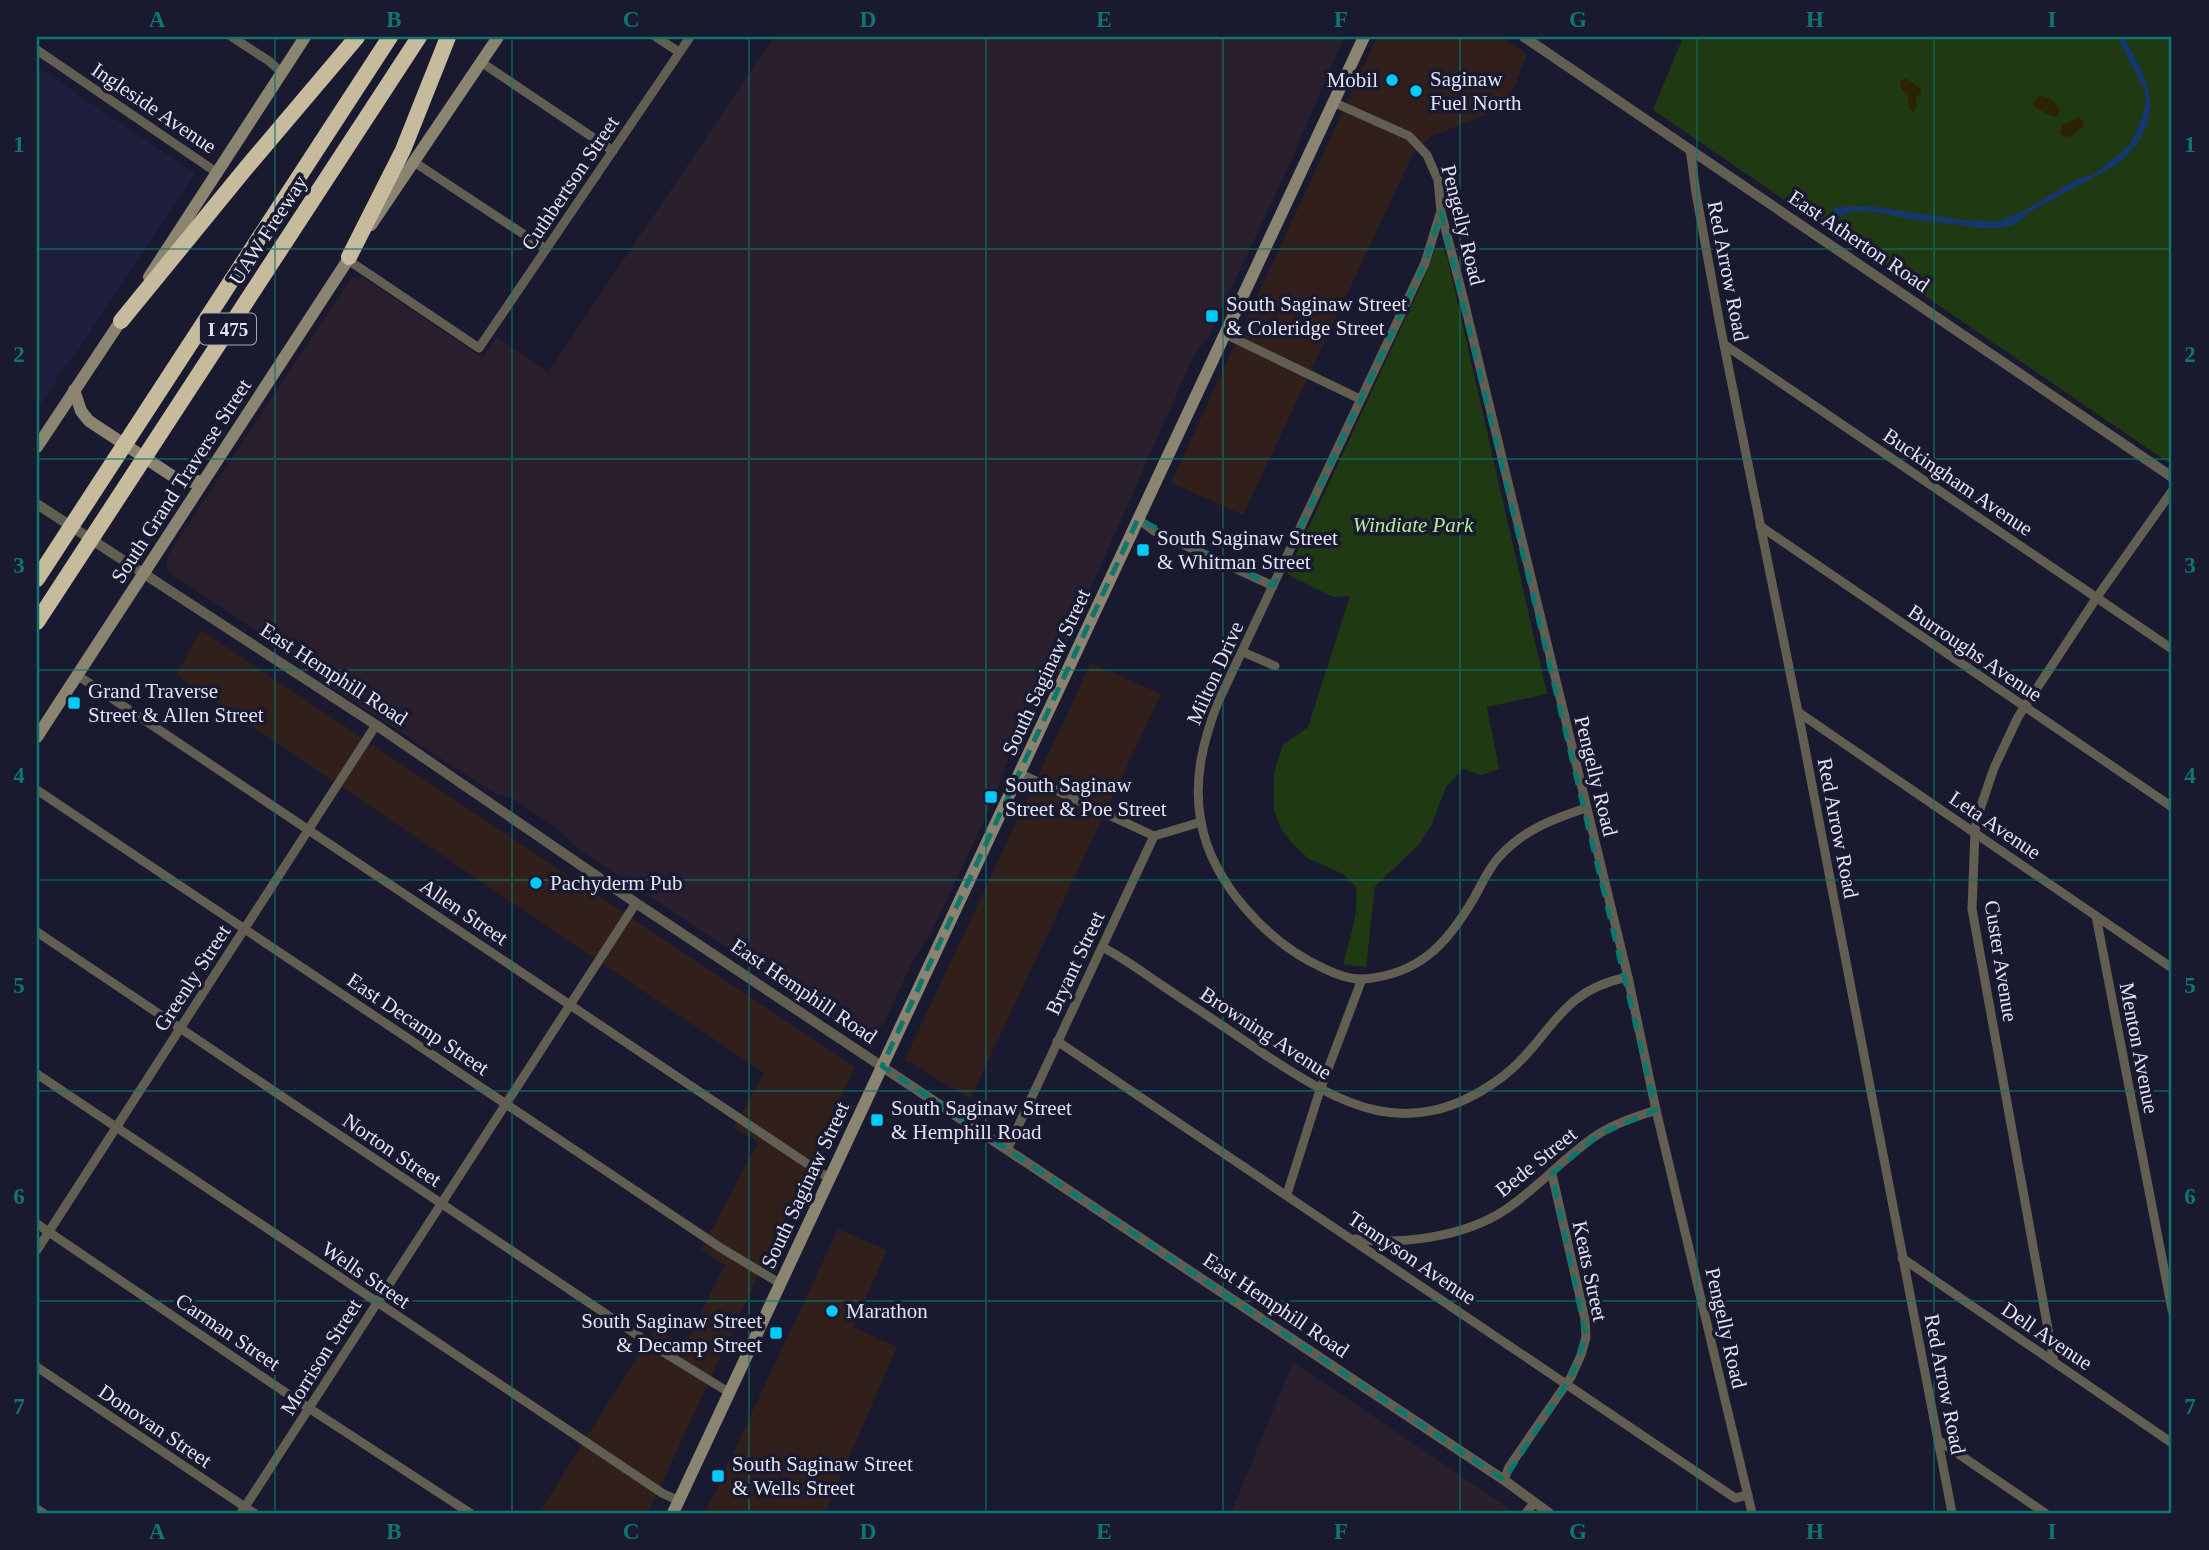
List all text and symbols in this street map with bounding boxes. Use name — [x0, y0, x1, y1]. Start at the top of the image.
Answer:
text: A — [149, 7, 166, 32]
text: B — [386, 7, 402, 32]
text: C — [623, 7, 639, 32]
text: D — [860, 7, 876, 32]
text: E — [1096, 7, 1112, 32]
text: F — [1334, 7, 1348, 32]
text: G — [1569, 7, 1587, 32]
text: H — [1806, 7, 1824, 32]
text: I — [2048, 7, 2057, 32]
street label: Ingleside Avenue — [87, 58, 221, 158]
place label: Saginaw Fuel North — [1430, 67, 1522, 115]
place label: Mobil — [1327, 68, 1378, 92]
marker: Mobil — [1384, 72, 1400, 88]
marker: Saginaw Fuel North — [1408, 83, 1424, 99]
street label: Cuthbertson Street — [516, 111, 624, 255]
text: 1 — [13, 132, 25, 157]
text: 1 — [2184, 132, 2196, 157]
street label: Pengelly Road — [1436, 162, 1490, 288]
street label: UAW Freeway — [224, 170, 313, 289]
street label: East Atherton Road — [1784, 185, 1934, 297]
street label: Red Arrow Road — [1703, 199, 1753, 344]
place label: South Saginaw Street & Coleridge Street — [1226, 292, 1407, 340]
marker: South Saginaw Street & Coleridge Street — [1204, 308, 1220, 324]
road number: I 475 — [200, 314, 256, 344]
text: 2 — [13, 342, 25, 367]
text: 2 — [2184, 342, 2196, 367]
street label: South Grand Traverse Street — [106, 374, 256, 588]
street label: Buckingham Avenue — [1879, 423, 2037, 541]
park label: Windiate Park — [1353, 513, 1474, 537]
place label: South Saginaw Street & Whitman Street — [1157, 526, 1338, 574]
marker: South Saginaw Street & Whitman Street — [1135, 542, 1151, 558]
text: 3 — [13, 553, 25, 578]
text: 3 — [2184, 553, 2196, 578]
street label: South Saginaw Street — [997, 585, 1095, 759]
street label: Burroughs Avenue — [1903, 599, 2047, 707]
street label: East Hemphill Road — [256, 618, 412, 731]
street label: Milton Drive — [1182, 618, 1248, 728]
place label: Grand Traverse Street & Allen Street — [88, 679, 264, 727]
marker: Grand Traverse Street & Allen Street — [66, 695, 82, 711]
street label: Pengelly Road — [1569, 713, 1623, 839]
street label: Red Arrow Road — [1813, 756, 1863, 901]
text: 4 — [13, 763, 25, 788]
text: 4 — [2184, 763, 2196, 788]
place label: South Saginaw Street & Poe Street — [1005, 773, 1167, 821]
street label: Leta Avenue — [1945, 786, 2045, 864]
marker: South Saginaw Street & Poe Street — [983, 789, 999, 805]
place label: Pachyderm Pub — [550, 871, 682, 895]
street label: Allen Street — [415, 874, 513, 950]
marker: Pachyderm Pub — [528, 875, 544, 891]
street label: Custer Avenue — [1980, 899, 2022, 1023]
street label: Bryant Street — [1041, 907, 1109, 1019]
street label: Greenly Street — [149, 920, 235, 1036]
street label: East Hemphill Road — [727, 933, 882, 1049]
street label: East Decamp Street — [343, 968, 493, 1080]
text: 5 — [13, 973, 25, 998]
text: 5 — [2184, 973, 2196, 998]
street label: Menton Avenue — [2115, 980, 2163, 1116]
street label: Browning Avenue — [1196, 982, 1336, 1084]
place label: South Saginaw Street & Hemphill Road — [891, 1096, 1072, 1144]
street label: South Saginaw Street — [756, 1098, 854, 1272]
street label: Norton Street — [338, 1108, 446, 1192]
marker: South Saginaw Street & Hemphill Road — [869, 1112, 885, 1128]
street label: Bede Street — [1491, 1122, 1582, 1202]
text: 6 — [13, 1184, 25, 1209]
text: 6 — [2184, 1184, 2196, 1209]
street label: Tennyson Avenue — [1343, 1206, 1481, 1310]
street label: Keats Street — [1568, 1219, 1612, 1324]
street label: Wells Street — [317, 1237, 415, 1313]
street label: East Hemphill Road — [1199, 1247, 1354, 1363]
street label: Pengelly Road — [1700, 1265, 1752, 1391]
street label: Carman Street — [171, 1288, 285, 1376]
street label: Morrison Street — [276, 1294, 366, 1420]
street label: Dell Avenue — [1997, 1297, 2097, 1375]
place label: Marathon — [846, 1299, 928, 1323]
marker: Marathon — [824, 1303, 840, 1319]
place label: South Saginaw Street & Decamp Street — [581, 1309, 762, 1357]
street label: Red Arrow Road — [1920, 1312, 1970, 1457]
marker: South Saginaw Street & Decamp Street — [768, 1325, 784, 1341]
street label: Donovan Street — [94, 1379, 216, 1473]
text: 7 — [13, 1394, 25, 1419]
text: 7 — [2184, 1394, 2196, 1419]
place label: South Saginaw Street & Wells Street — [732, 1452, 913, 1500]
marker: South Saginaw Street & Wells Street — [710, 1468, 726, 1484]
text: A — [149, 1519, 166, 1544]
text: B — [386, 1519, 402, 1544]
text: C — [623, 1519, 639, 1544]
text: D — [860, 1519, 876, 1544]
text: E — [1096, 1519, 1112, 1544]
text: F — [1334, 1519, 1348, 1544]
text: G — [1569, 1519, 1587, 1544]
text: H — [1806, 1519, 1824, 1544]
text: I — [2048, 1519, 2057, 1544]

